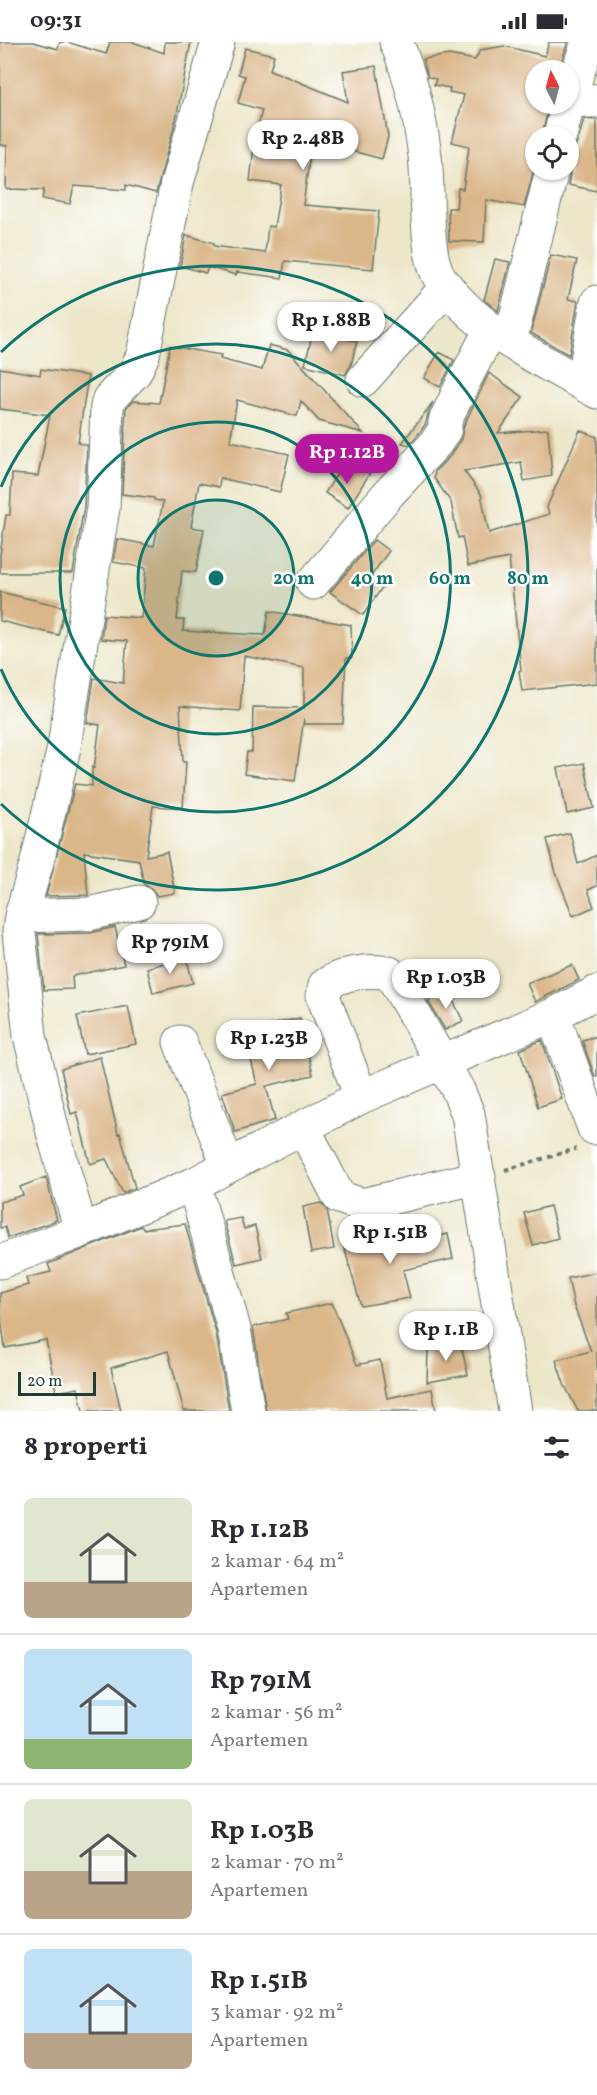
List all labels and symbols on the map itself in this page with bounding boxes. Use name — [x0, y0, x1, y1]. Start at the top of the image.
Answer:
north arrow — [525, 60, 579, 114]
pin: Rp 2.48B — [241, 120, 365, 171]
pin: Rp 1.88B — [269, 302, 393, 353]
pin: Rp 1.12B — [285, 434, 409, 485]
text: 20 m — [273, 567, 315, 592]
text: 40 m — [351, 567, 393, 592]
text: 60 m — [429, 567, 471, 592]
text: 80 m — [507, 567, 549, 592]
centre of rings — [206, 568, 226, 588]
pin: Rp 791M — [115, 924, 225, 975]
pin: Rp 1.03B — [384, 959, 508, 1010]
pin: Rp 1.23B — [207, 1020, 331, 1071]
pin: Rp 1.51B — [328, 1214, 452, 1265]
pin: Rp 1.1B — [391, 1311, 501, 1362]
scale bar — [18, 1369, 96, 1396]

